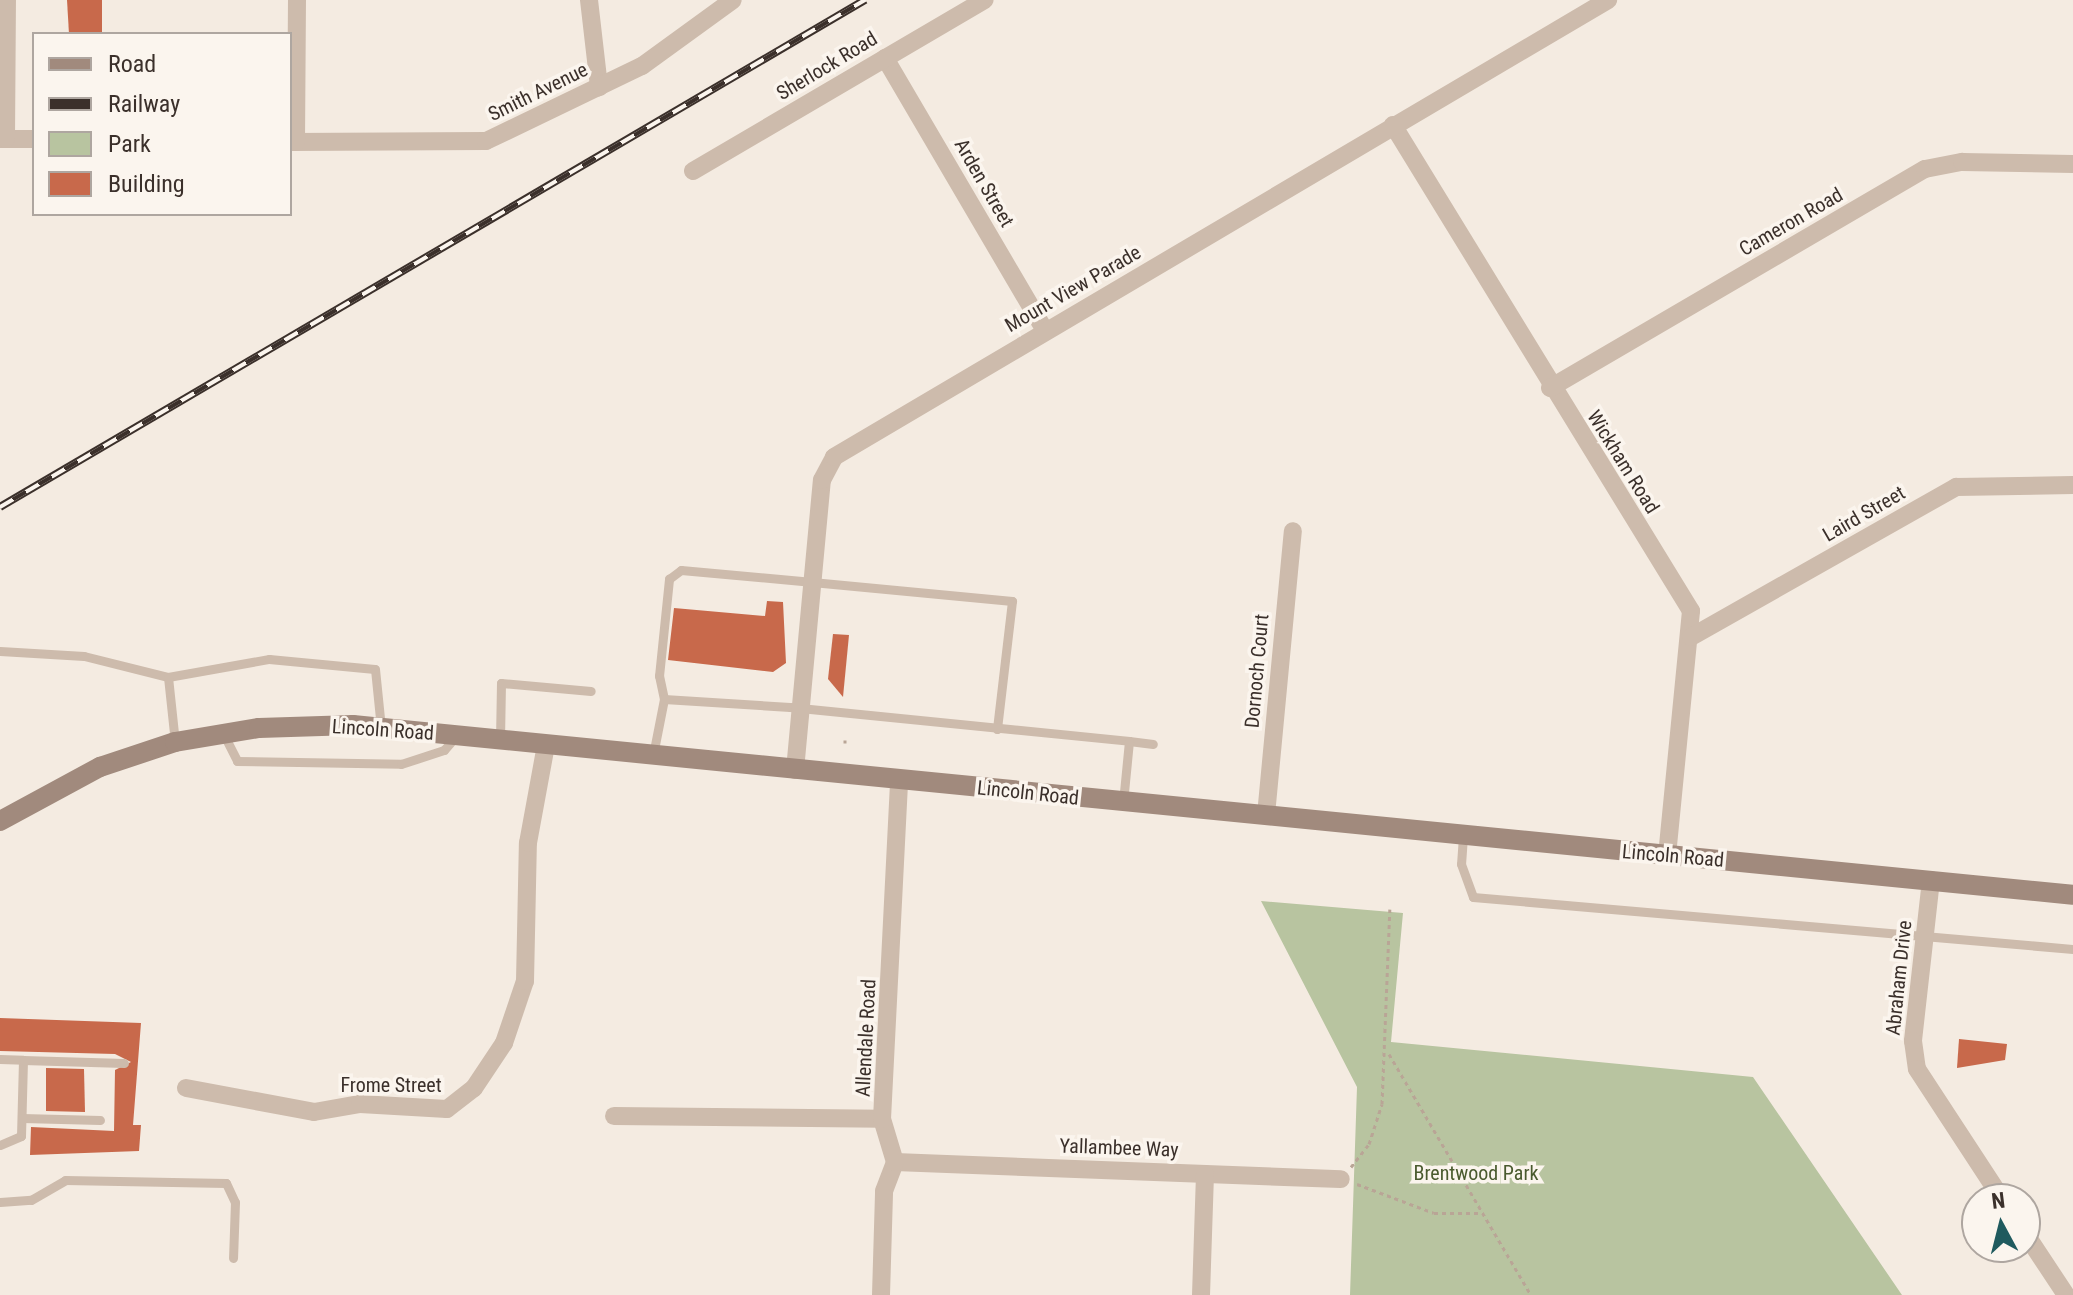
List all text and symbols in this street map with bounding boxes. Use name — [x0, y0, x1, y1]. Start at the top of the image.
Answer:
street label: Sherlock Road — [772, 27, 882, 105]
legend — [32, 32, 292, 216]
text: Road — [108, 50, 156, 78]
street label: Smith Avenue — [484, 58, 592, 126]
text: Railway — [108, 90, 180, 118]
text: Park — [108, 130, 151, 158]
street label: Arden Street — [949, 135, 1019, 231]
text: Building — [108, 170, 185, 198]
street label: Cameron Road — [1735, 183, 1847, 261]
street label: Mount View Parade — [1001, 240, 1145, 338]
street label: Wickham Road — [1582, 406, 1664, 518]
street label: Laird Street — [1819, 481, 1909, 547]
street label: Dornoch Court — [1240, 613, 1274, 729]
street label: Lincoln Road — [331, 714, 435, 746]
street label: Lincoln Road — [976, 776, 1080, 810]
street label: Lincoln Road — [1621, 840, 1725, 872]
street label: Abraham Drive — [1881, 919, 1917, 1037]
street label: Allendale Road — [851, 978, 881, 1098]
street label: Frome Street — [340, 1073, 442, 1097]
street label: Yallambee Way — [1059, 1134, 1179, 1162]
park label: Brentwood Park — [1413, 1161, 1539, 1185]
north arrow — [1961, 1183, 2041, 1263]
text: N — [1990, 1187, 2006, 1214]

